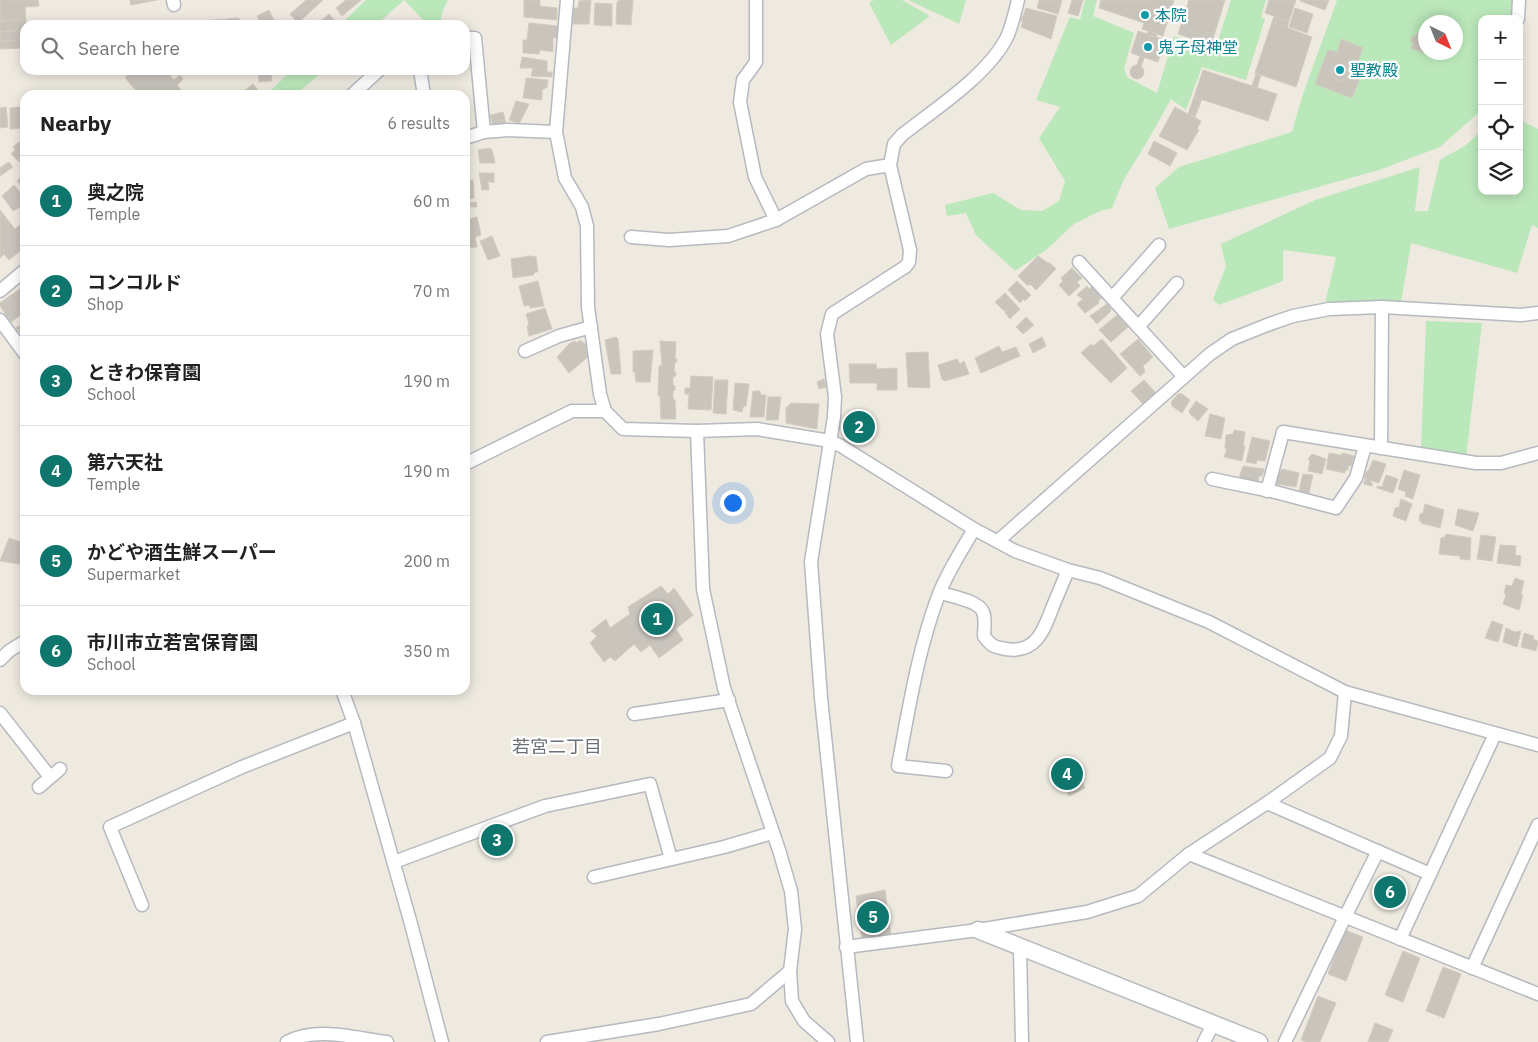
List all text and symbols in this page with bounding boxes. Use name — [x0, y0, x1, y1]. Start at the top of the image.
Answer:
place label: 本院 — [1155, 5, 1187, 25]
marker: 本院 — [1139, 9, 1151, 21]
north arrow — [1418, 15, 1463, 60]
map controls — [1478, 15, 1523, 195]
button: + — [1478, 15, 1523, 60]
search box — [20, 20, 470, 75]
icon: search — [38, 34, 66, 62]
text: Search here — [78, 36, 180, 60]
place label: 鬼子母神堂 — [1158, 37, 1238, 57]
marker: 鬼子母神堂 — [1142, 41, 1154, 53]
place label: 聖教殿 — [1350, 60, 1398, 80]
button: − — [1478, 60, 1523, 105]
marker: 聖教殿 — [1334, 64, 1346, 76]
button: locate — [1478, 105, 1523, 150]
text: Nearby — [40, 109, 111, 137]
text: 6 results — [387, 113, 450, 133]
button: layers — [1478, 150, 1523, 195]
text: 奥之院 — [87, 180, 144, 204]
text: 1 — [51, 191, 61, 211]
text: 60 m — [413, 191, 450, 211]
text: Temple — [87, 204, 140, 224]
text: コンコルド — [87, 270, 182, 294]
text: 2 — [51, 281, 61, 301]
text: 70 m — [413, 281, 450, 301]
text: Shop — [87, 294, 124, 314]
text: ときわ保育園 — [87, 360, 201, 384]
text: 3 — [51, 371, 61, 391]
text: 190 m — [403, 371, 450, 391]
text: School — [87, 384, 136, 404]
pin: 2 — [843, 408, 875, 446]
text: 第六天社 — [87, 450, 163, 474]
text: 4 — [51, 461, 61, 481]
text: 190 m — [403, 461, 450, 481]
text: Temple — [87, 474, 140, 494]
your location — [720, 490, 746, 516]
text: かどや酒生鮮スーパー — [87, 540, 277, 564]
text: 5 — [51, 551, 61, 571]
text: 200 m — [403, 551, 450, 571]
text: Supermarket — [87, 564, 180, 584]
pin: 1 — [641, 600, 673, 638]
text: 市川市立若宮保育園 — [87, 630, 258, 654]
text: 6 — [51, 641, 61, 661]
text: 350 m — [403, 641, 450, 661]
text: School — [87, 654, 136, 674]
district label: 若宮二丁目 — [512, 735, 602, 758]
pin: 4 — [1051, 755, 1083, 793]
pin: 3 — [481, 821, 513, 859]
pin: 6 — [1374, 873, 1406, 911]
pin: 5 — [857, 898, 889, 936]

